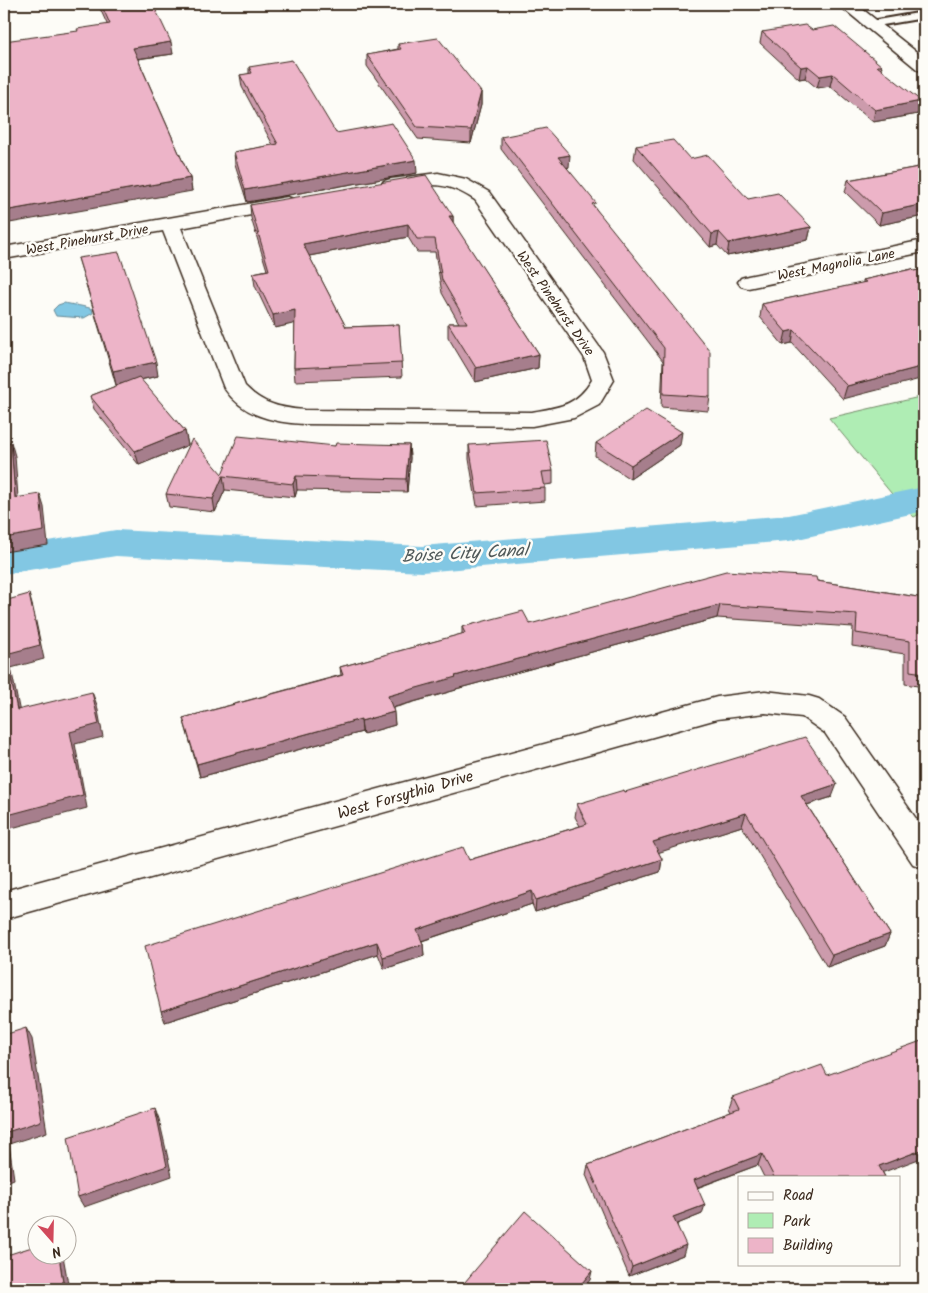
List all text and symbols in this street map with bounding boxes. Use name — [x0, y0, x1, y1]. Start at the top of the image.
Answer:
street label: West Pinehurst Drive — [24, 218, 151, 262]
street label: West Magnolia Lane — [776, 243, 897, 287]
street label: West Pinehurst Drive — [511, 246, 600, 361]
water label: Boise City Canal — [401, 537, 532, 572]
street label: West Forsythia Drive — [335, 764, 476, 827]
legend — [738, 1176, 900, 1266]
text: Road — [783, 1184, 814, 1208]
text: Park — [783, 1210, 811, 1234]
north arrow — [28, 1216, 78, 1266]
text: Building — [783, 1234, 833, 1258]
text: N — [48, 1239, 64, 1263]

